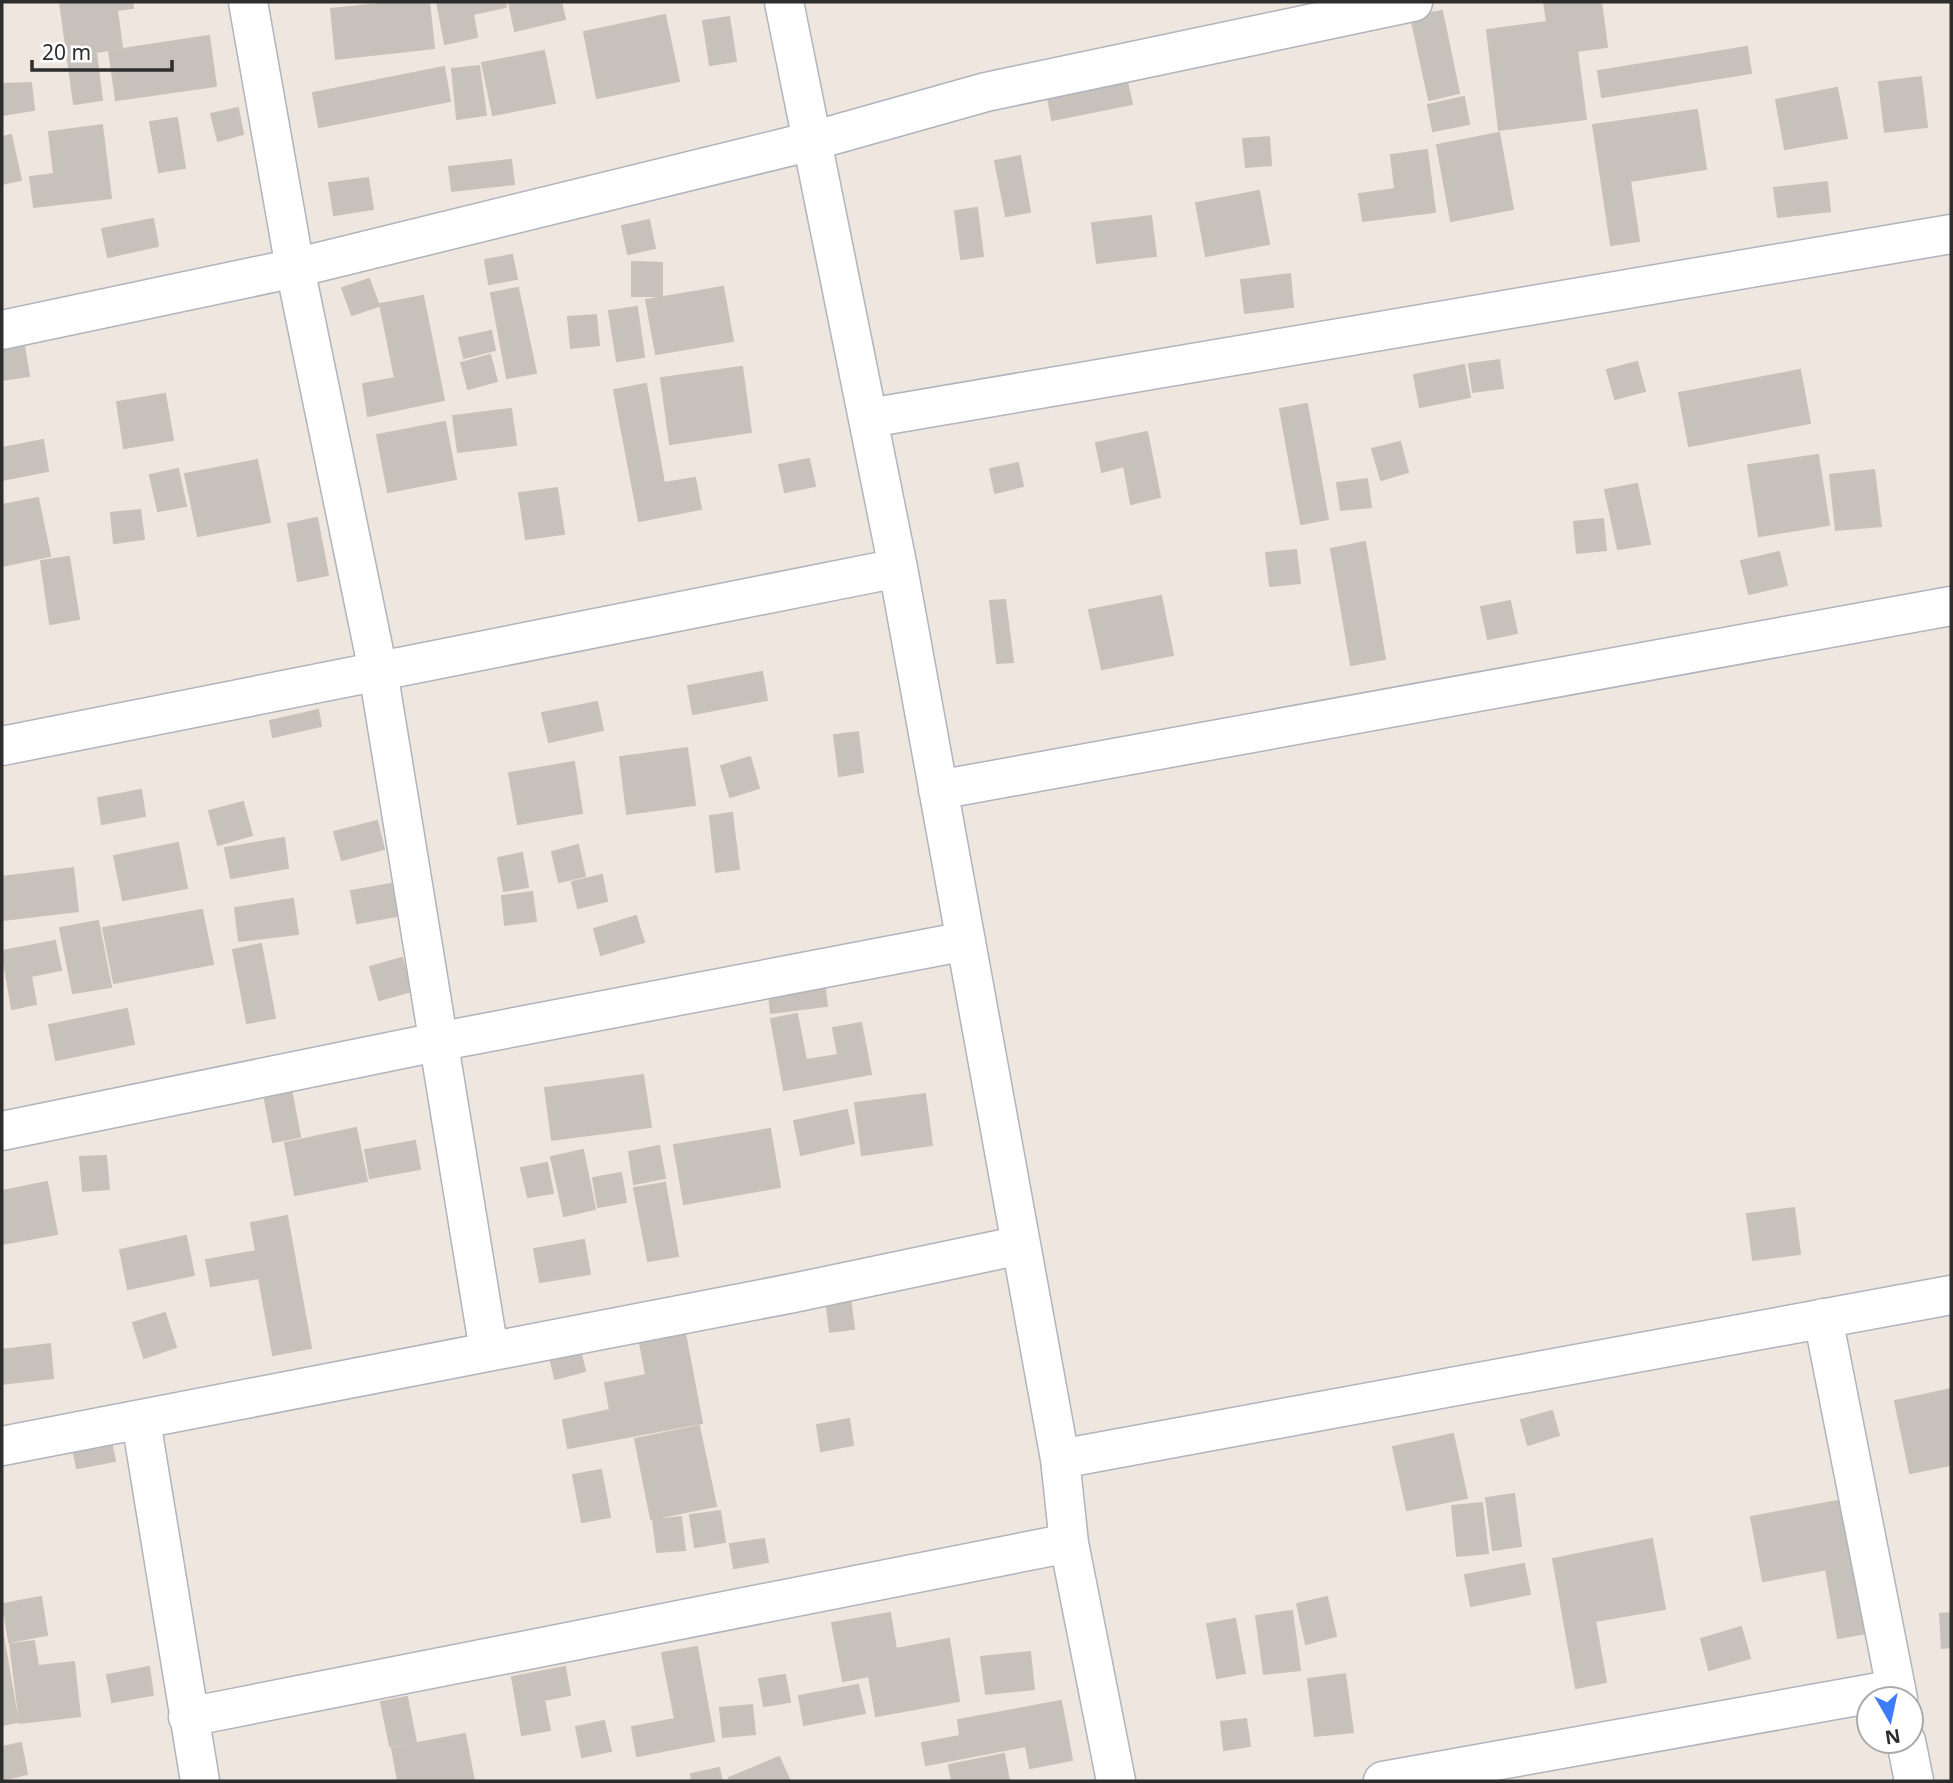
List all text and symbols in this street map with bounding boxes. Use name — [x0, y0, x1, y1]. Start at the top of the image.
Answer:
scale bar — [32, 28, 172, 72]
text: 20 m — [42, 38, 91, 66]
north arrow — [1855, 1685, 1925, 1755]
text: N — [1883, 1723, 1902, 1751]

